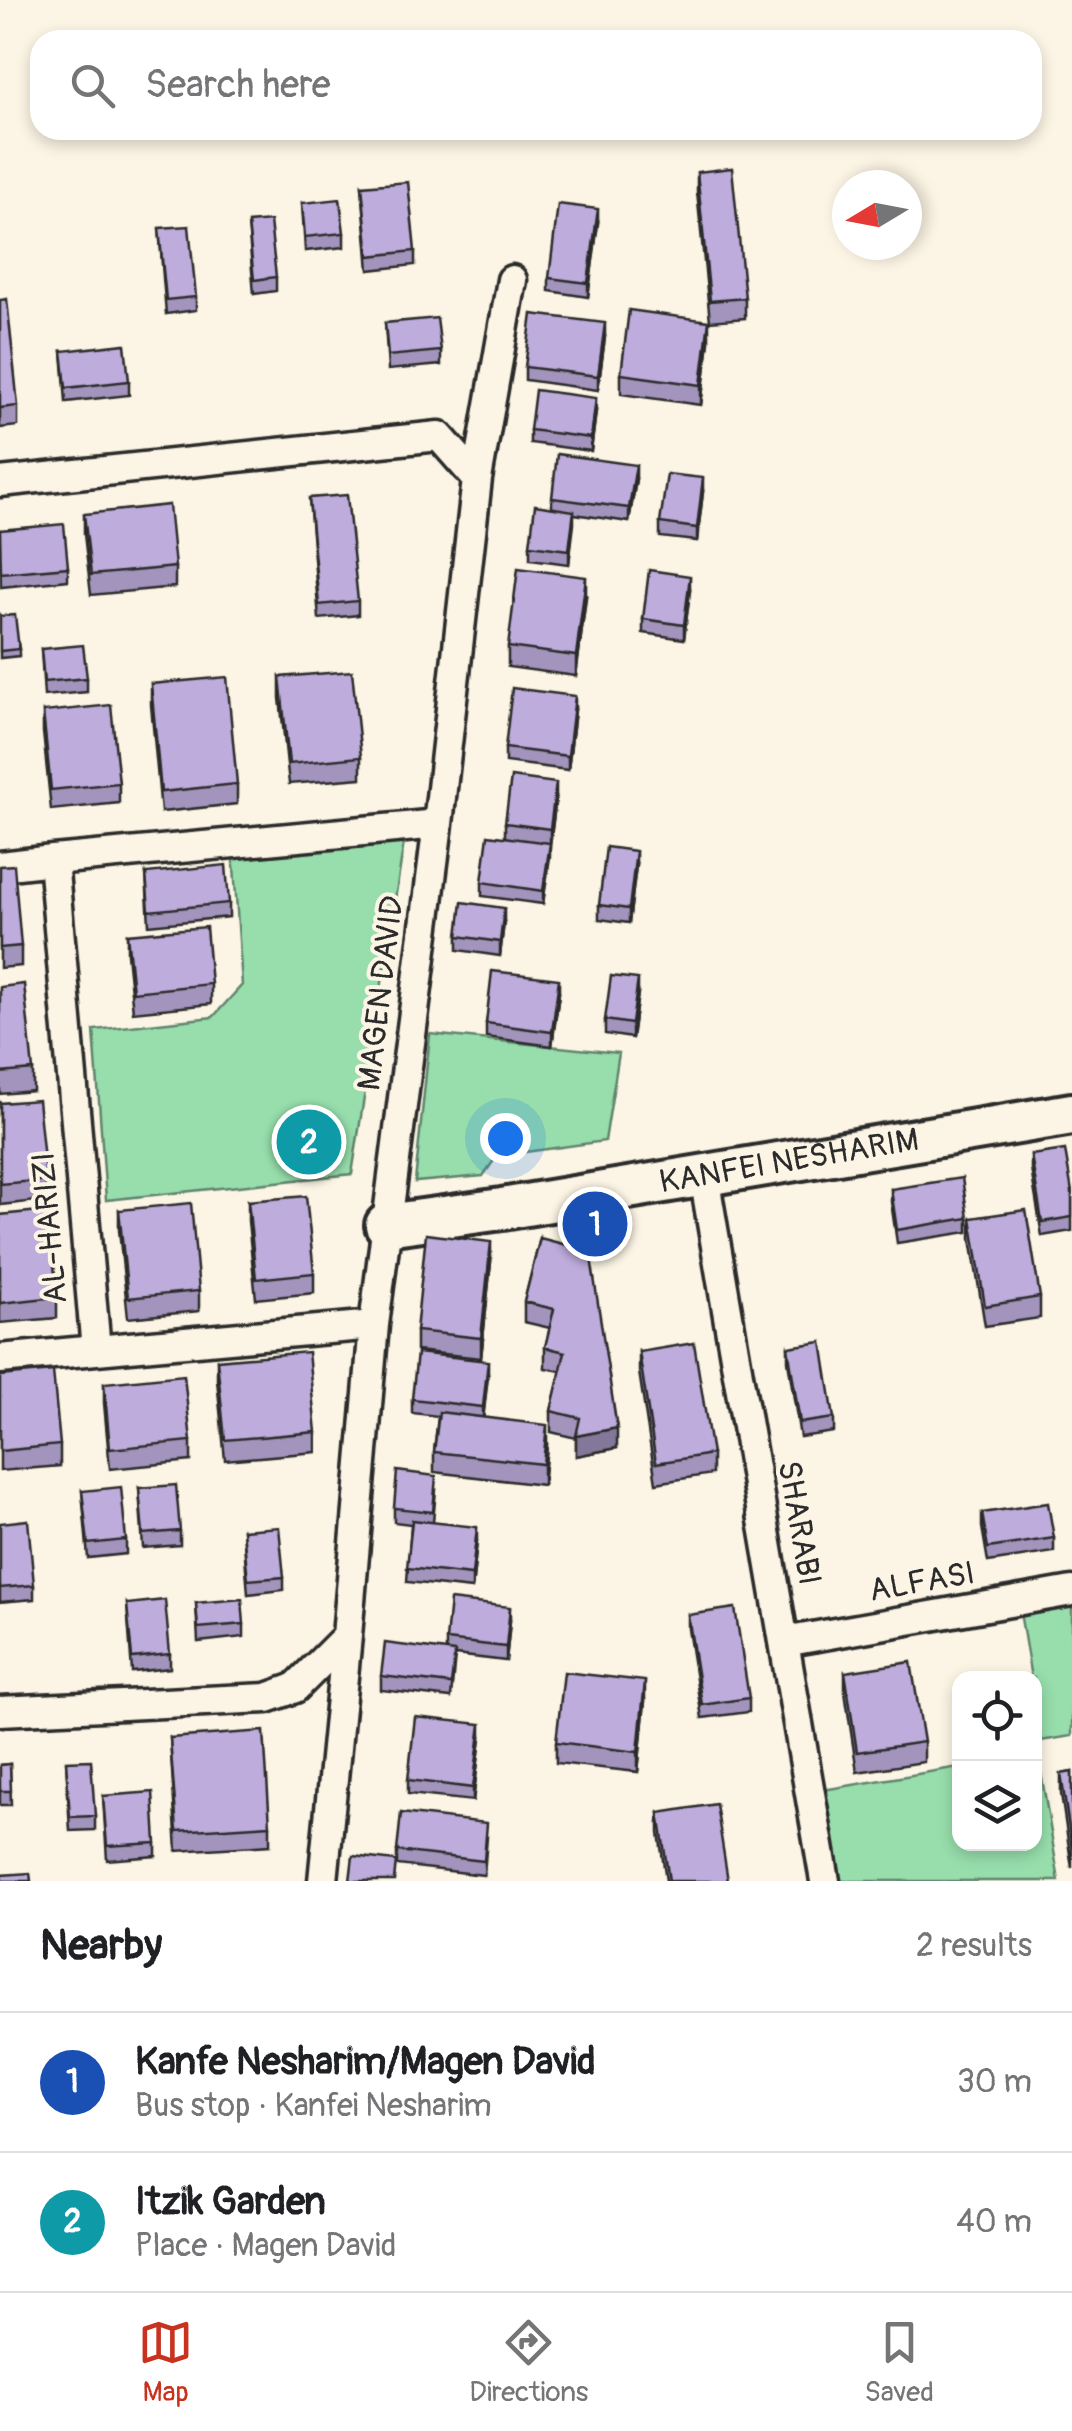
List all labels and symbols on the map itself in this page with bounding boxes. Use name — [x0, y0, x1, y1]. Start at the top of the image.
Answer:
north arrow — [832, 170, 922, 260]
street label: MAGEN DAVID — [349, 893, 413, 1093]
pin: 2 — [276, 1104, 342, 1180]
your location — [480, 1113, 531, 1164]
street label: KANFEI NESHARIM — [656, 1120, 922, 1202]
street label: AL-HARIZI — [23, 1151, 77, 1305]
pin: 1 — [562, 1186, 628, 1262]
street label: SHARABI — [768, 1458, 830, 1588]
street label: ALFASI — [866, 1553, 978, 1611]

